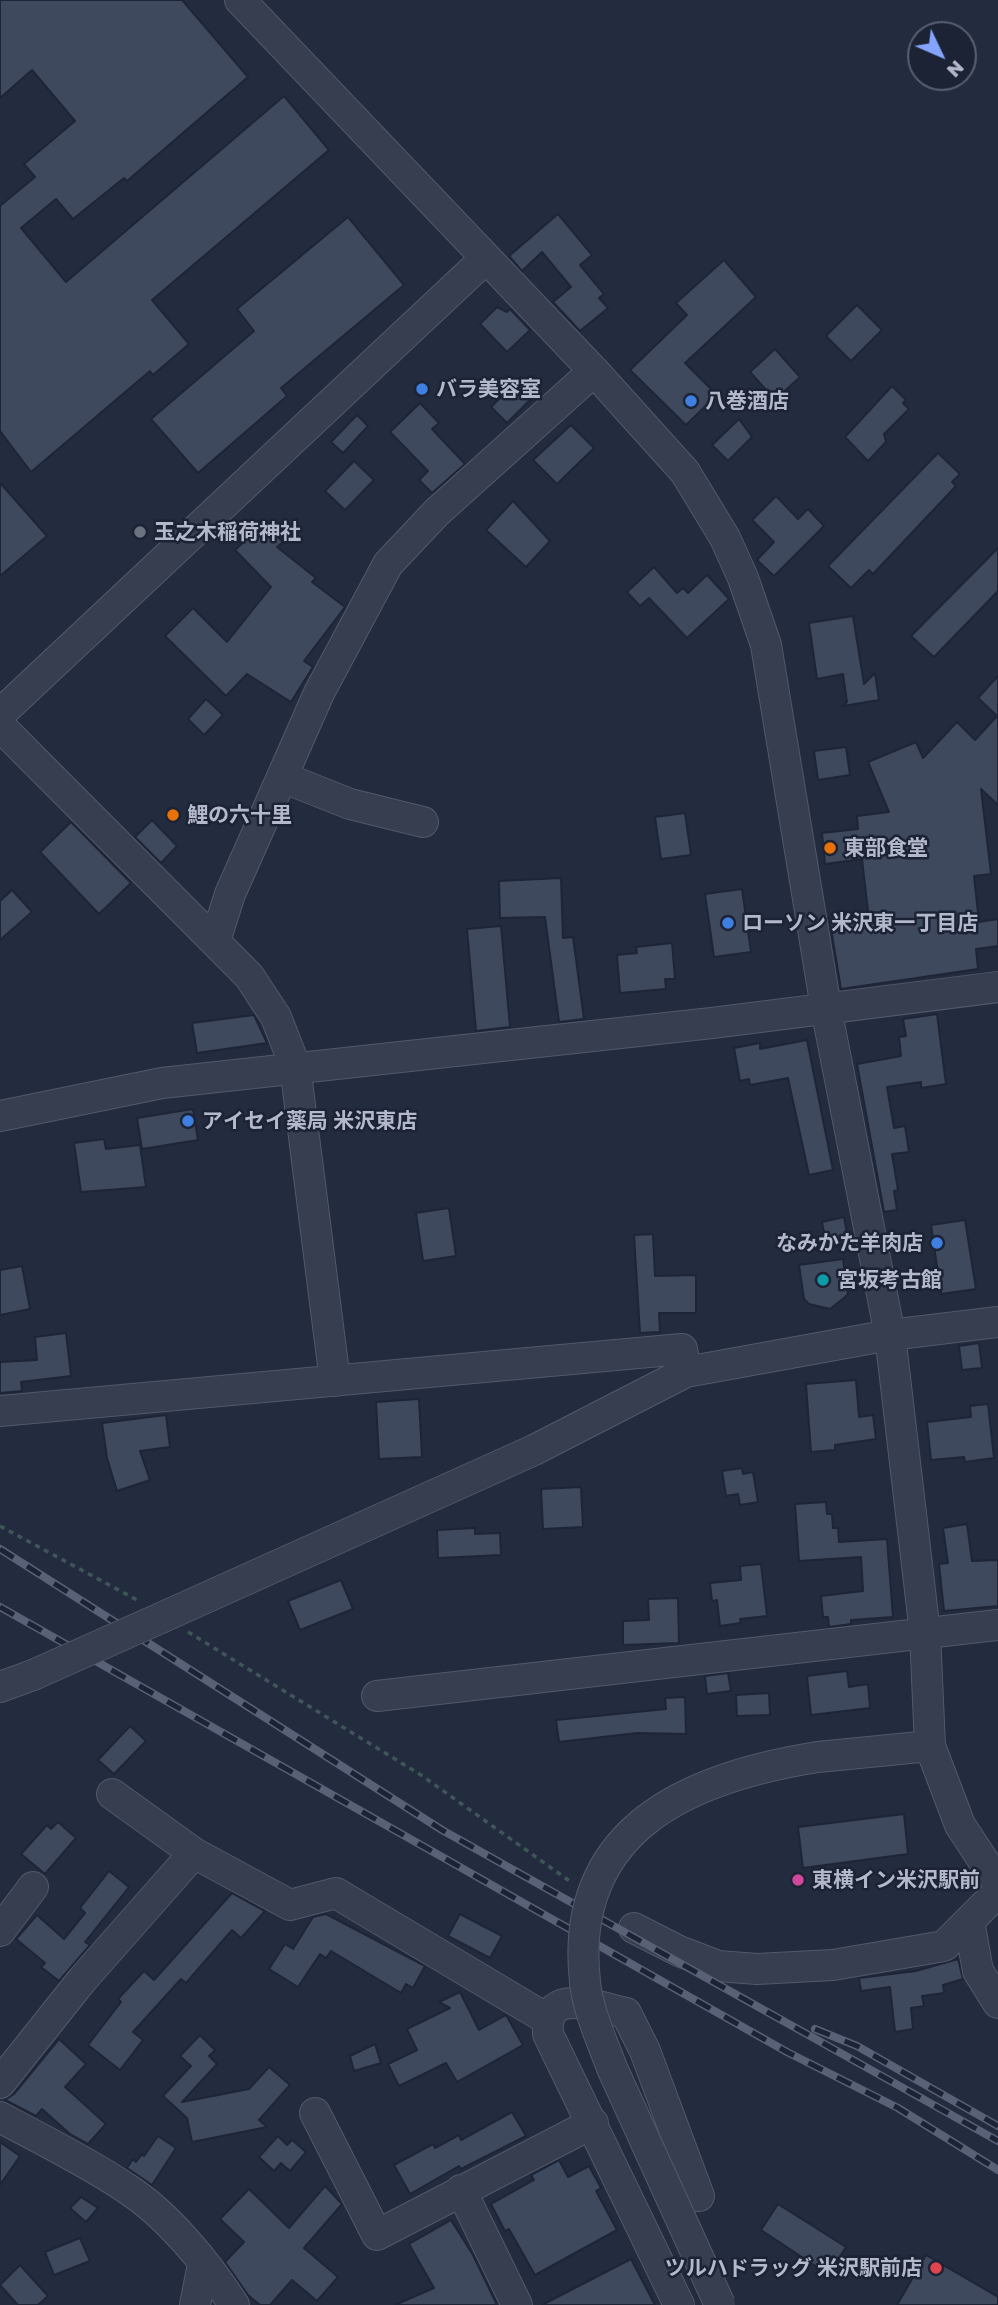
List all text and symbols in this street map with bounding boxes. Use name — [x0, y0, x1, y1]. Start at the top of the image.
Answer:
north arrow — [907, 21, 977, 91]
text: N — [943, 56, 969, 83]
place label: バラ美容室 — [436, 376, 541, 402]
marker: バラ美容室 — [414, 381, 430, 397]
place label: 八巻酒店 — [705, 388, 789, 414]
marker: 八巻酒店 — [683, 393, 699, 409]
place label: 玉之木稲荷神社 — [154, 519, 301, 545]
marker: 玉之木稲荷神社 — [132, 524, 148, 540]
place label: 鯉の六十里 — [187, 802, 292, 828]
marker: 鯉の六十里 — [165, 807, 181, 823]
place label: 東部食堂 — [844, 835, 928, 861]
marker: 東部食堂 — [822, 840, 838, 856]
place label: ローソン 米沢東一丁目店 — [742, 910, 978, 936]
marker: ローソン 米沢東一丁目店 — [720, 915, 736, 931]
place label: アイセイ薬局 米沢東店 — [202, 1108, 417, 1134]
marker: アイセイ薬局 米沢東店 — [180, 1113, 196, 1129]
place label: なみかた羊肉店 — [776, 1230, 923, 1256]
marker: なみかた羊肉店 — [929, 1235, 945, 1251]
place label: 宮坂考古館 — [837, 1267, 942, 1293]
marker: 宮坂考古館 — [815, 1272, 831, 1288]
place label: 東横イン米沢駅前 — [812, 1867, 980, 1893]
marker: 東横イン米沢駅前 — [790, 1872, 806, 1888]
place label: ツルハドラッグ 米沢駅前店 — [665, 2255, 922, 2281]
marker: ツルハドラッグ 米沢駅前店 — [928, 2260, 944, 2276]

